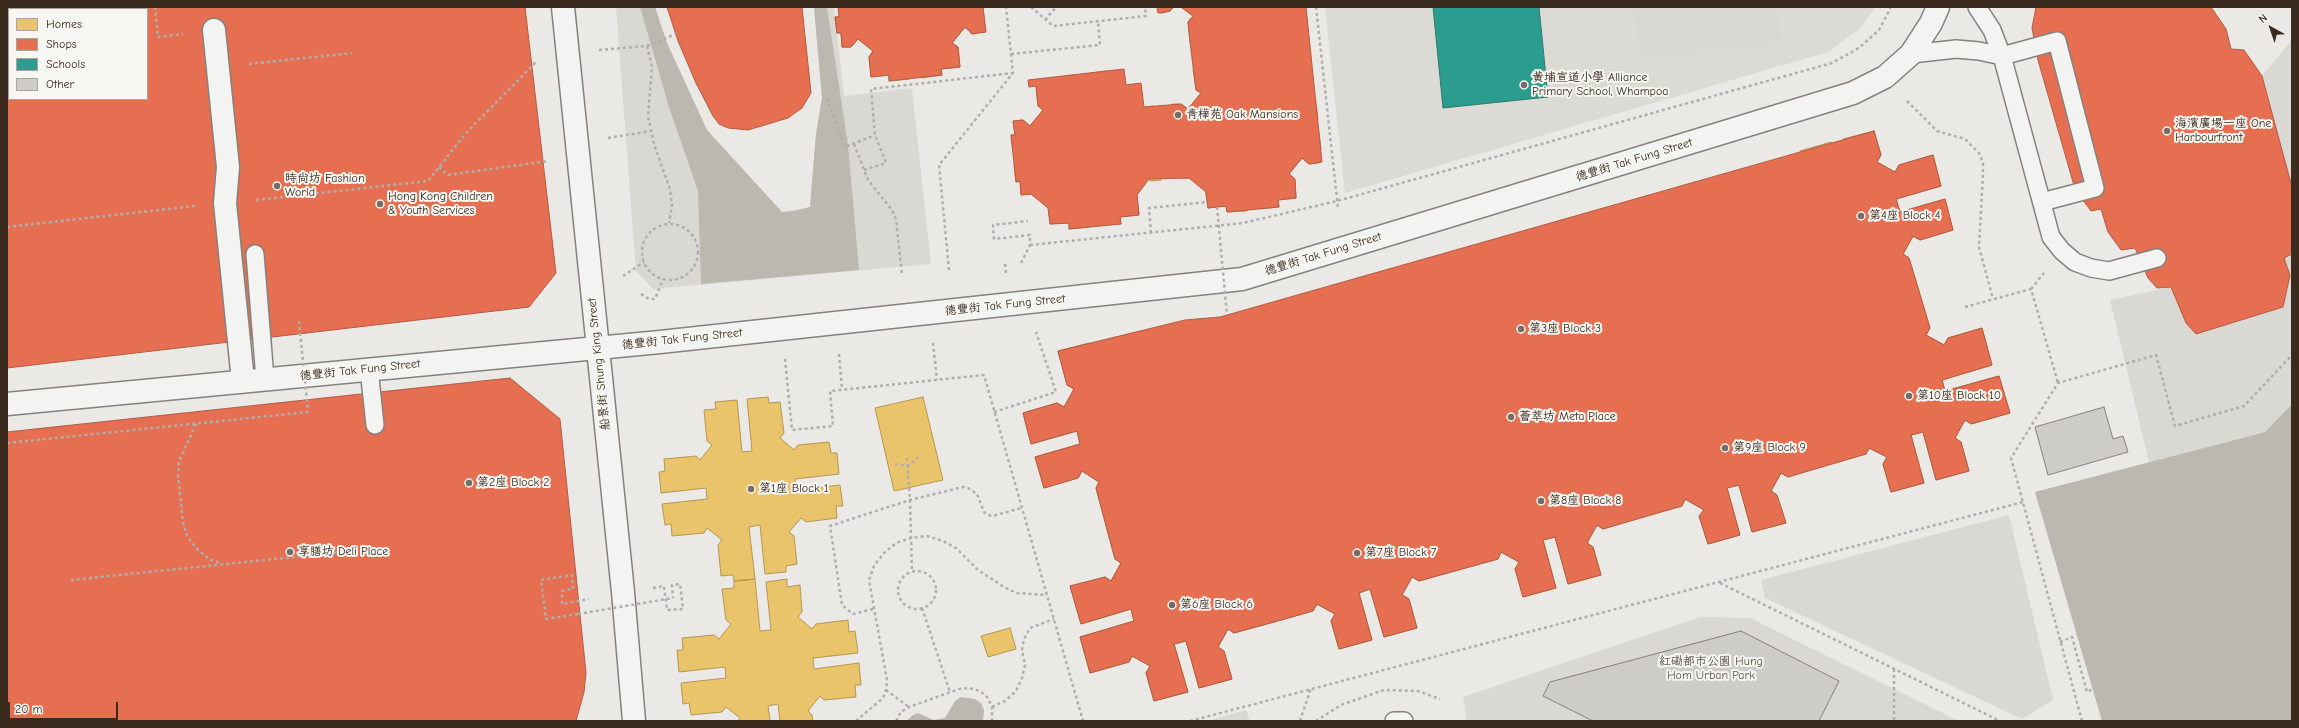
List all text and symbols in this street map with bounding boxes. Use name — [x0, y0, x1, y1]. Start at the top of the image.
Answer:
legend — [8, 8, 148, 100]
north arrow — [2251, 8, 2291, 48]
text: N — [2256, 11, 2270, 26]
text: Homes — [46, 17, 82, 31]
text: Shops — [46, 37, 77, 51]
text: Schools — [46, 57, 85, 71]
place label: 黃埔宣道小學 Alliance Primary School, Whampoa — [1532, 71, 1668, 99]
text: Other — [46, 77, 74, 91]
marker: 黃埔宣道小學 Alliance Primary School, Whampoa — [1519, 80, 1529, 90]
place label: 青樺苑 Oak Mansions — [1186, 108, 1298, 122]
marker: 青樺苑 Oak Mansions — [1173, 110, 1183, 120]
place label: 海濱廣場一座 One Harbourfront — [2175, 117, 2271, 145]
marker: 海濱廣場一座 One Harbourfront — [2162, 126, 2172, 136]
street label: 德豐街 Tak Fung Street — [1574, 135, 1694, 185]
place label: 時尚坊 Fashion World — [285, 172, 365, 200]
marker: 時尚坊 Fashion World — [272, 181, 282, 191]
place label: Hong Kong Children & Youth Services — [388, 190, 493, 218]
marker: Hong Kong Children & Youth Services — [375, 199, 385, 209]
place label: 第4座 Block 4 — [1869, 209, 1941, 223]
marker: 第4座 Block 4 — [1856, 211, 1866, 221]
street label: 德豐街 Tak Fung Street — [1263, 229, 1383, 279]
street label: 德豐街 Tak Fung Street — [944, 292, 1066, 318]
street label: 船景街 Shung King Street — [585, 297, 613, 431]
place label: 第3座 Block 3 — [1529, 322, 1601, 336]
marker: 第3座 Block 3 — [1516, 324, 1526, 334]
street label: 德豐街 Tak Fung Street — [621, 326, 743, 352]
street label: 德豐街 Tak Fung Street — [299, 357, 421, 383]
place label: 第10座 Block 10 — [1917, 389, 2001, 403]
marker: 第10座 Block 10 — [1904, 391, 1914, 401]
place label: 薈萃坊 Meta Place — [1519, 410, 1616, 424]
marker: 薈萃坊 Meta Place — [1506, 412, 1516, 422]
place label: 第9座 Block 9 — [1733, 441, 1806, 455]
marker: 第9座 Block 9 — [1720, 443, 1730, 453]
place label: 第2座 Block 2 — [477, 476, 550, 490]
marker: 第2座 Block 2 — [464, 478, 474, 488]
place label: 第1座 Block 1 — [759, 482, 829, 496]
marker: 第1座 Block 1 — [746, 484, 756, 494]
place label: 第8座 Block 8 — [1549, 494, 1621, 508]
marker: 第8座 Block 8 — [1536, 496, 1546, 506]
place label: 享膳坊 Deli Place — [298, 545, 388, 559]
place label: 第7座 Block 7 — [1365, 546, 1436, 560]
marker: 享膳坊 Deli Place — [285, 547, 295, 557]
marker: 第7座 Block 7 — [1352, 548, 1362, 558]
place label: 第6座 Block 6 — [1180, 598, 1253, 612]
marker: 第6座 Block 6 — [1167, 600, 1177, 610]
park label: 紅磡都市公園 Hung Hom Urban Park — [1659, 655, 1763, 683]
scale bar — [10, 694, 120, 720]
text: 20 m — [15, 702, 43, 716]

